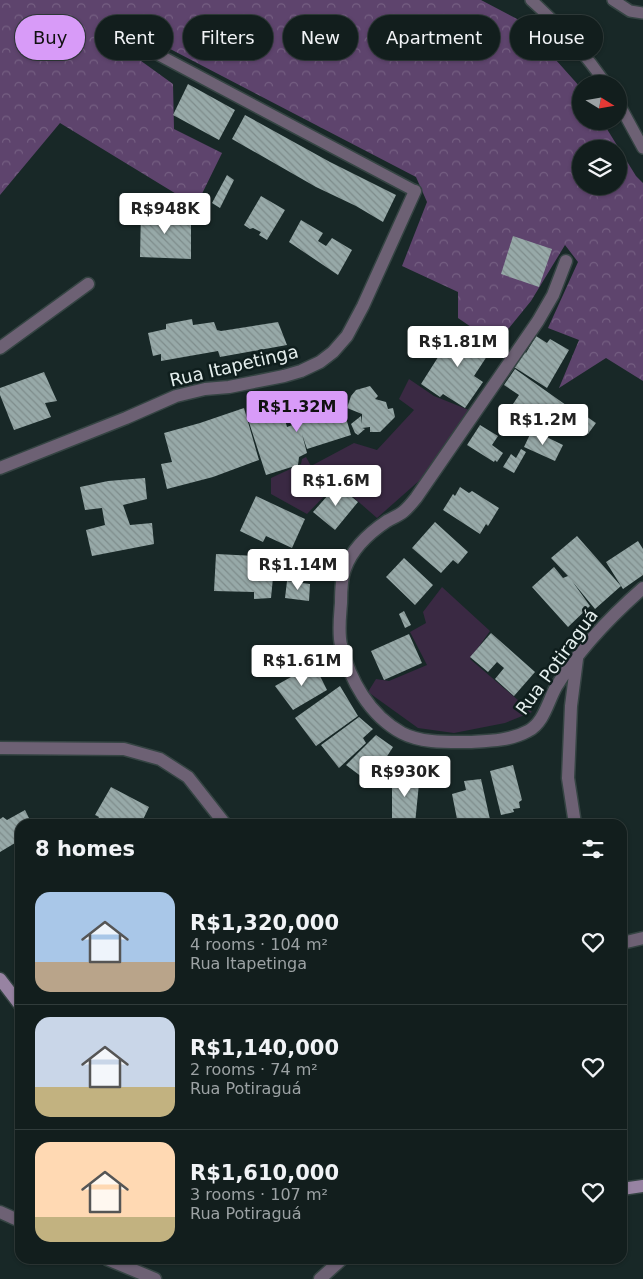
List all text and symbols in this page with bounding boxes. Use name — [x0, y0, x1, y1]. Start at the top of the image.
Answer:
chip: Buy — [15, 15, 85, 60]
chip: Rent — [95, 15, 173, 60]
chip: Filters — [183, 15, 273, 60]
chip: New — [283, 15, 358, 60]
chip: Apartment — [368, 15, 500, 60]
chip: House — [510, 15, 603, 60]
north arrow — [572, 75, 628, 130]
map controls — [572, 75, 627, 195]
button: layers — [572, 140, 627, 195]
pin: R$948K — [124, 192, 206, 235]
text: R$948K — [130, 199, 200, 218]
pin: R$1.81M — [412, 326, 504, 368]
text: R$1.81M — [419, 332, 497, 351]
street label: Rua Itapetinga — [167, 340, 300, 391]
pin: R$1.32M — [251, 390, 343, 433]
text: R$1.32M — [258, 397, 336, 416]
pin: R$1.2M — [502, 404, 584, 446]
text: R$1.2M — [509, 410, 577, 429]
pin: R$1.6M — [295, 464, 377, 507]
text: R$1.6M — [302, 471, 370, 490]
pin: R$1.14M — [252, 548, 344, 591]
text: R$1.14M — [259, 555, 337, 574]
street label: Rua Potiraguá — [511, 605, 602, 719]
pin: R$1.61M — [256, 644, 348, 687]
text: R$1.61M — [263, 651, 341, 670]
pin: R$930K — [364, 756, 446, 798]
text: R$930K — [370, 762, 440, 781]
icon: filters — [579, 835, 607, 863]
text: 8 homes — [35, 837, 135, 861]
text: R$1,320,000 — [190, 911, 339, 935]
icon: home — [75, 912, 135, 972]
icon: heart — [579, 928, 607, 956]
text: 4 rooms · 104 m² — [190, 935, 328, 954]
text: Rua Itapetinga — [190, 954, 307, 973]
text: R$1,140,000 — [190, 1036, 339, 1060]
icon: home — [75, 1037, 135, 1097]
icon: heart — [579, 1053, 607, 1081]
text: 2 rooms · 74 m² — [190, 1060, 318, 1079]
text: Rua Potiraguá — [190, 1079, 302, 1098]
text: R$1,610,000 — [190, 1161, 339, 1185]
icon: home — [75, 1162, 135, 1222]
icon: heart — [579, 1178, 607, 1206]
text: 3 rooms · 107 m² — [190, 1185, 328, 1204]
text: Rua Potiraguá — [190, 1204, 302, 1223]

